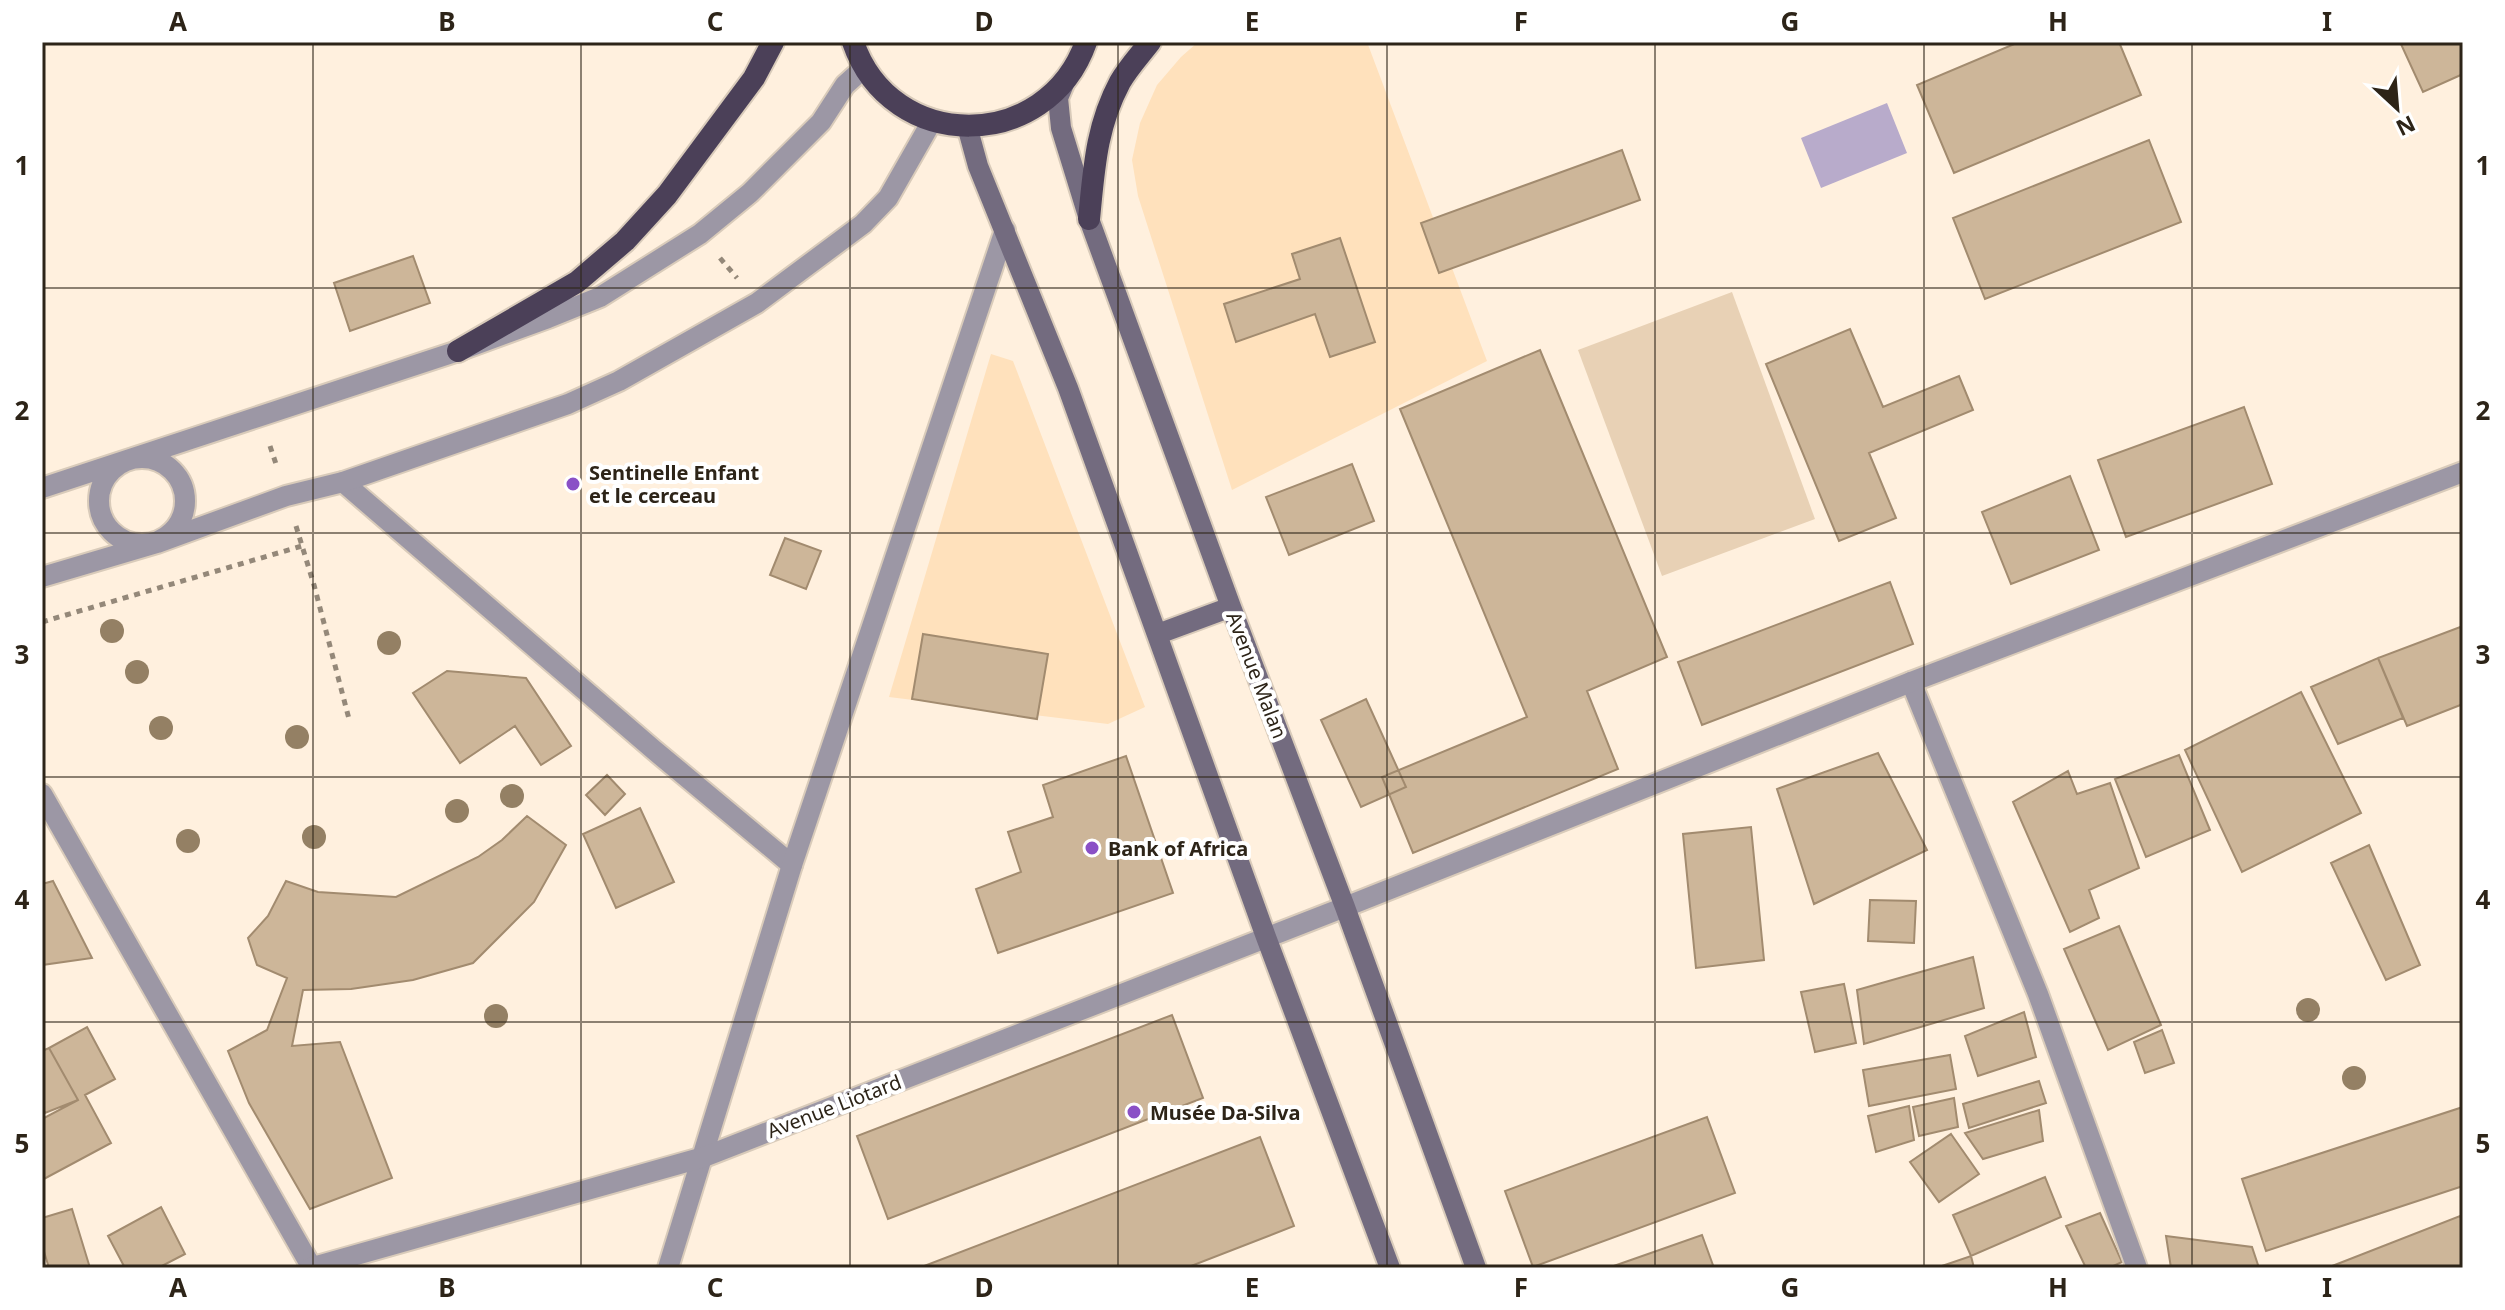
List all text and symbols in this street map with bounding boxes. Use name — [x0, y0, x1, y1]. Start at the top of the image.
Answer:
text: A — [169, 3, 187, 39]
text: B — [438, 3, 456, 39]
text: C — [707, 3, 723, 39]
text: D — [974, 3, 994, 39]
text: E — [1245, 3, 1259, 39]
text: F — [1514, 3, 1528, 39]
text: G — [1781, 3, 1799, 39]
text: H — [2048, 3, 2068, 39]
text: I — [2322, 3, 2332, 39]
north arrow — [2357, 68, 2437, 148]
text: N — [2392, 109, 2421, 144]
text: 1 — [15, 147, 29, 183]
text: 1 — [2476, 147, 2490, 183]
text: 2 — [15, 392, 30, 428]
text: 2 — [2476, 392, 2491, 428]
place label: Sentinelle Enfant et le cerceau — [589, 459, 760, 509]
marker: Sentinelle Enfant et le cerceau — [564, 475, 582, 493]
street label: Avenue Malan — [1220, 608, 1294, 742]
text: 3 — [15, 636, 29, 672]
text: 3 — [2476, 636, 2490, 672]
place label: Bank of Africa — [1108, 835, 1248, 862]
marker: Bank of Africa — [1083, 839, 1101, 857]
text: 4 — [15, 881, 30, 917]
text: 4 — [2476, 881, 2491, 917]
street label: Avenue Liotard — [763, 1068, 905, 1144]
place label: Musée Da-Silva — [1150, 1099, 1300, 1126]
marker: Musée Da-Silva — [1125, 1103, 1143, 1121]
text: 5 — [15, 1125, 29, 1161]
text: 5 — [2476, 1125, 2490, 1161]
text: A — [169, 1269, 187, 1305]
text: B — [438, 1269, 456, 1305]
text: C — [707, 1269, 723, 1305]
text: D — [974, 1269, 994, 1305]
text: E — [1245, 1269, 1259, 1305]
text: F — [1514, 1269, 1528, 1305]
text: G — [1781, 1269, 1799, 1305]
text: H — [2048, 1269, 2068, 1305]
text: I — [2322, 1269, 2332, 1305]

